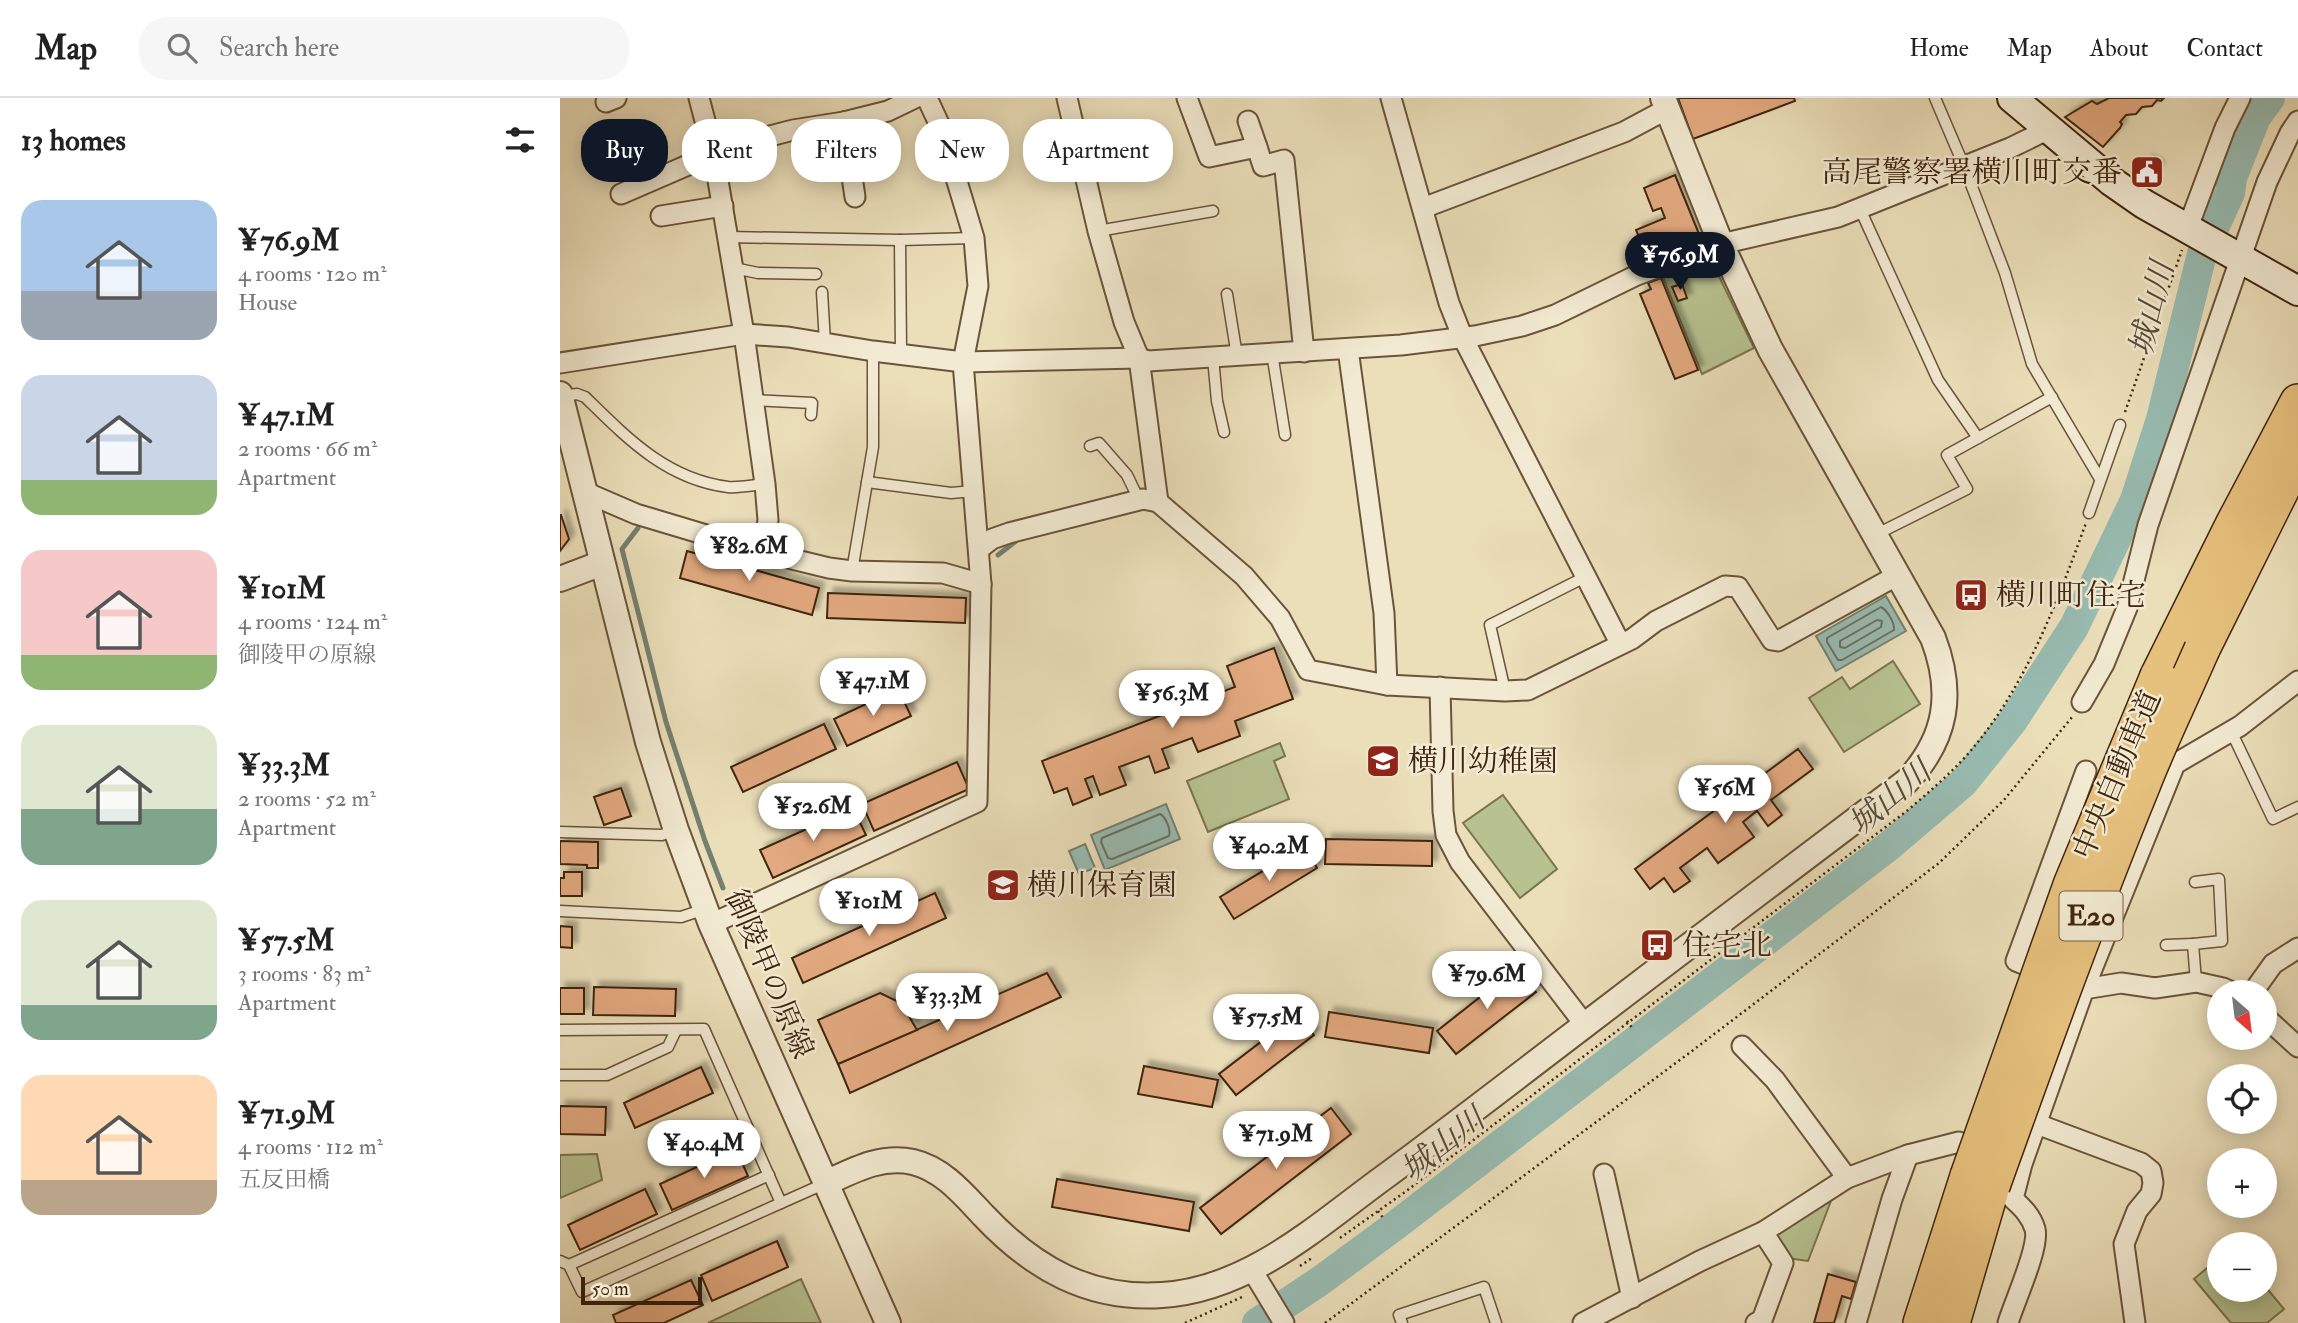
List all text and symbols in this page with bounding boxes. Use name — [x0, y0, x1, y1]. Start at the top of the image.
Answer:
search box — [139, 17, 629, 80]
text: Map — [35, 28, 97, 69]
icon: search — [163, 29, 201, 67]
text: Search here — [219, 32, 339, 64]
text: Home — [1909, 33, 1969, 64]
text: Map — [2007, 33, 2052, 64]
text: About — [2090, 33, 2149, 64]
text: Contact — [2187, 33, 2263, 64]
chip: Buy — [581, 119, 668, 182]
chip: Rent — [682, 119, 777, 182]
chip: Filters — [791, 119, 901, 182]
chip: New — [915, 119, 1009, 182]
chip: Apartment — [1023, 119, 1173, 182]
icon: filters — [501, 121, 539, 159]
text: 13 homes — [21, 122, 126, 159]
public building icon: 高尾警察署横川町交番 — [2128, 153, 2166, 191]
place label: 高尾警察署横川町交番 — [1822, 154, 2122, 191]
text: ¥76.9M — [238, 222, 340, 259]
icon: home — [77, 228, 161, 312]
pin: ¥76.9M — [1623, 232, 1737, 292]
text: ¥76.9M — [1641, 240, 1719, 269]
water label: 城山川 — [2121, 255, 2184, 360]
text: 4 rooms · 120 m² — [238, 259, 387, 288]
text: House — [238, 288, 297, 317]
text: ¥47.1M — [238, 397, 335, 434]
icon: home — [77, 403, 161, 487]
text: 2 rooms · 66 m² — [238, 434, 377, 463]
text: Apartment — [238, 463, 336, 492]
pin: ¥82.6M — [692, 524, 806, 583]
text: ¥82.6M — [710, 531, 788, 560]
text: ¥101M — [238, 570, 326, 607]
bus stop icon: 横川町住宅 — [1952, 576, 1990, 614]
place label: 横川町住宅 — [1996, 577, 2146, 614]
icon: home — [77, 578, 161, 662]
text: 4 rooms · 124 m² — [238, 607, 387, 636]
text: 御陵甲の原線 — [238, 640, 376, 669]
pin: ¥47.1M — [816, 658, 930, 718]
text: ¥47.1M — [836, 666, 910, 695]
pin: ¥56.3M — [1115, 670, 1229, 730]
text: ¥56.3M — [1135, 678, 1209, 707]
street label: 中央自動車道 — [2065, 685, 2169, 865]
school or university icon: 横川幼稚園 — [1364, 742, 1402, 780]
place label: 横川幼稚園 — [1408, 743, 1558, 780]
text: ¥33.3M — [238, 747, 330, 784]
water label: 城山川 — [1840, 750, 1942, 844]
icon: home — [77, 753, 161, 837]
pin: ¥56M — [1684, 766, 1766, 825]
text: ¥56M — [1694, 773, 1756, 802]
text: 2 rooms · 52 m² — [238, 784, 376, 813]
pin: ¥52.6M — [756, 784, 870, 843]
text: ¥52.6M — [774, 791, 852, 820]
text: Apartment — [238, 813, 336, 842]
pin: ¥40.2M — [1212, 824, 1326, 883]
text: ¥40.2M — [1229, 831, 1309, 860]
school or university icon: 横川保育園 — [984, 866, 1022, 904]
place label: 横川保育園 — [1027, 867, 1177, 904]
pin: ¥101M — [820, 878, 918, 938]
street label: 御陵甲の原線 — [717, 884, 821, 1064]
text: ¥101M — [835, 886, 903, 915]
road number: E20 — [2060, 892, 2122, 940]
text: ¥57.5M — [238, 922, 334, 959]
bus stop icon: 住宅北 — [1638, 926, 1676, 964]
place label: 住宅北 — [1682, 927, 1772, 964]
icon: home — [77, 928, 161, 1012]
pin: ¥79.6M — [1430, 951, 1544, 1011]
text: 3 rooms · 83 m² — [238, 959, 371, 988]
text: ¥79.6M — [1448, 959, 1526, 988]
pin: ¥33.3M — [890, 974, 1004, 1033]
north arrow — [2207, 980, 2277, 1050]
map controls — [2207, 980, 2277, 1302]
text: ¥33.3M — [912, 981, 982, 1010]
text: Apartment — [238, 988, 336, 1017]
pin: ¥57.5M — [1209, 995, 1323, 1054]
text: ¥57.5M — [1229, 1002, 1303, 1031]
button: locate — [2207, 1064, 2277, 1134]
text: ¥71.9M — [238, 1095, 335, 1132]
water label: 城山川 — [1393, 1098, 1495, 1190]
icon: home — [77, 1103, 161, 1187]
pin: ¥71.9M — [1219, 1112, 1333, 1171]
text: ¥71.9M — [1239, 1119, 1313, 1148]
pin: ¥40.4M — [647, 1121, 761, 1180]
text: ¥40.4M — [664, 1128, 744, 1157]
text: 4 rooms · 112 m² — [238, 1132, 383, 1161]
button: + — [2207, 1148, 2277, 1218]
text: 五反田橋 — [238, 1165, 330, 1194]
button: − — [2207, 1232, 2277, 1302]
scale bar — [581, 1274, 702, 1306]
text: 50 m — [592, 1277, 629, 1301]

